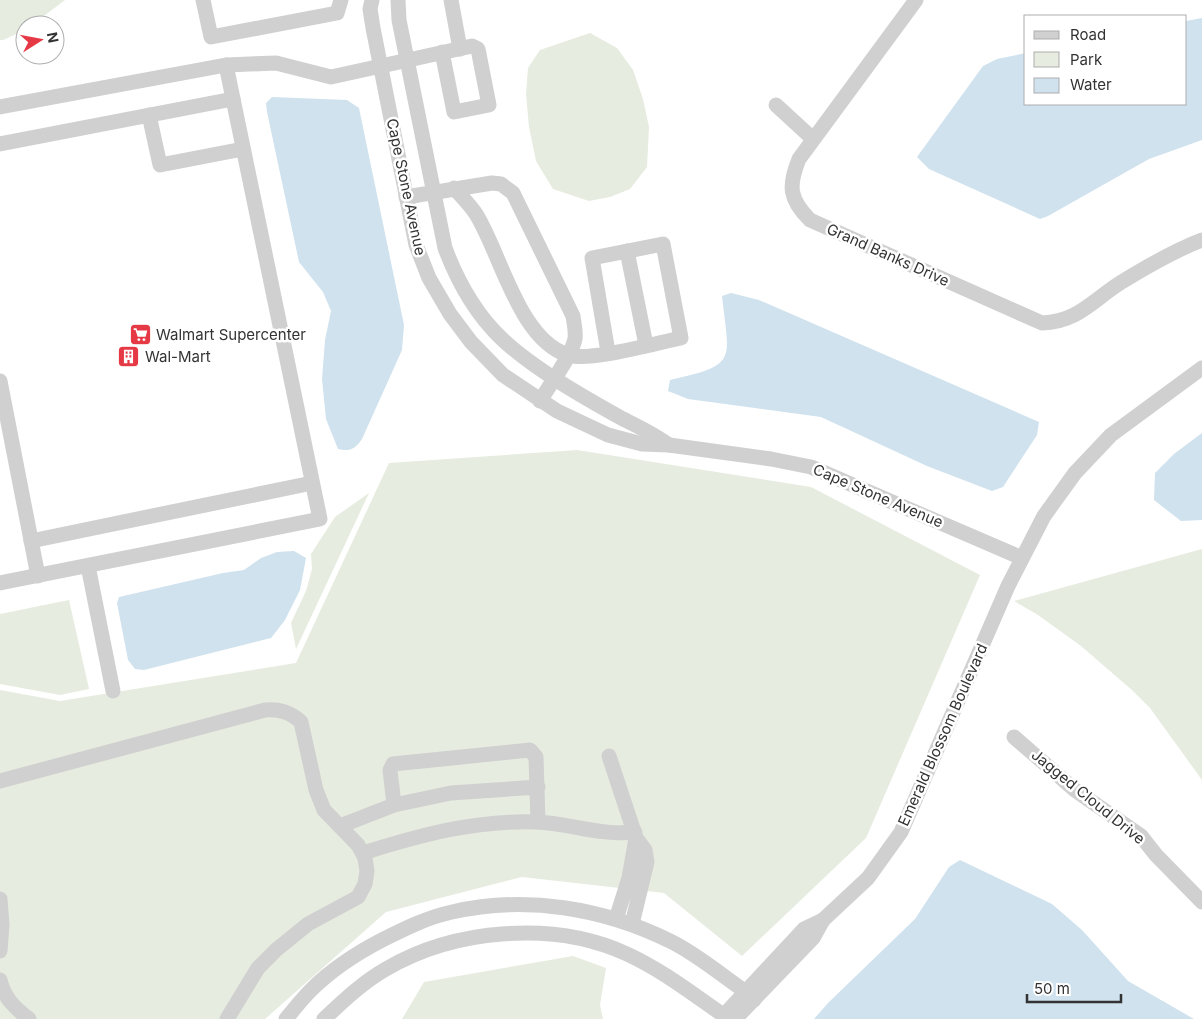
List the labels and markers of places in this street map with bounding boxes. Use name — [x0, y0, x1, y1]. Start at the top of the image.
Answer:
supermarket icon: Walmart Supercenter — [128, 323, 152, 347]
place label: Walmart Supercenter — [156, 325, 306, 344]
building icon: Wal-Mart — [117, 345, 141, 369]
place label: Wal-Mart — [145, 347, 211, 366]

